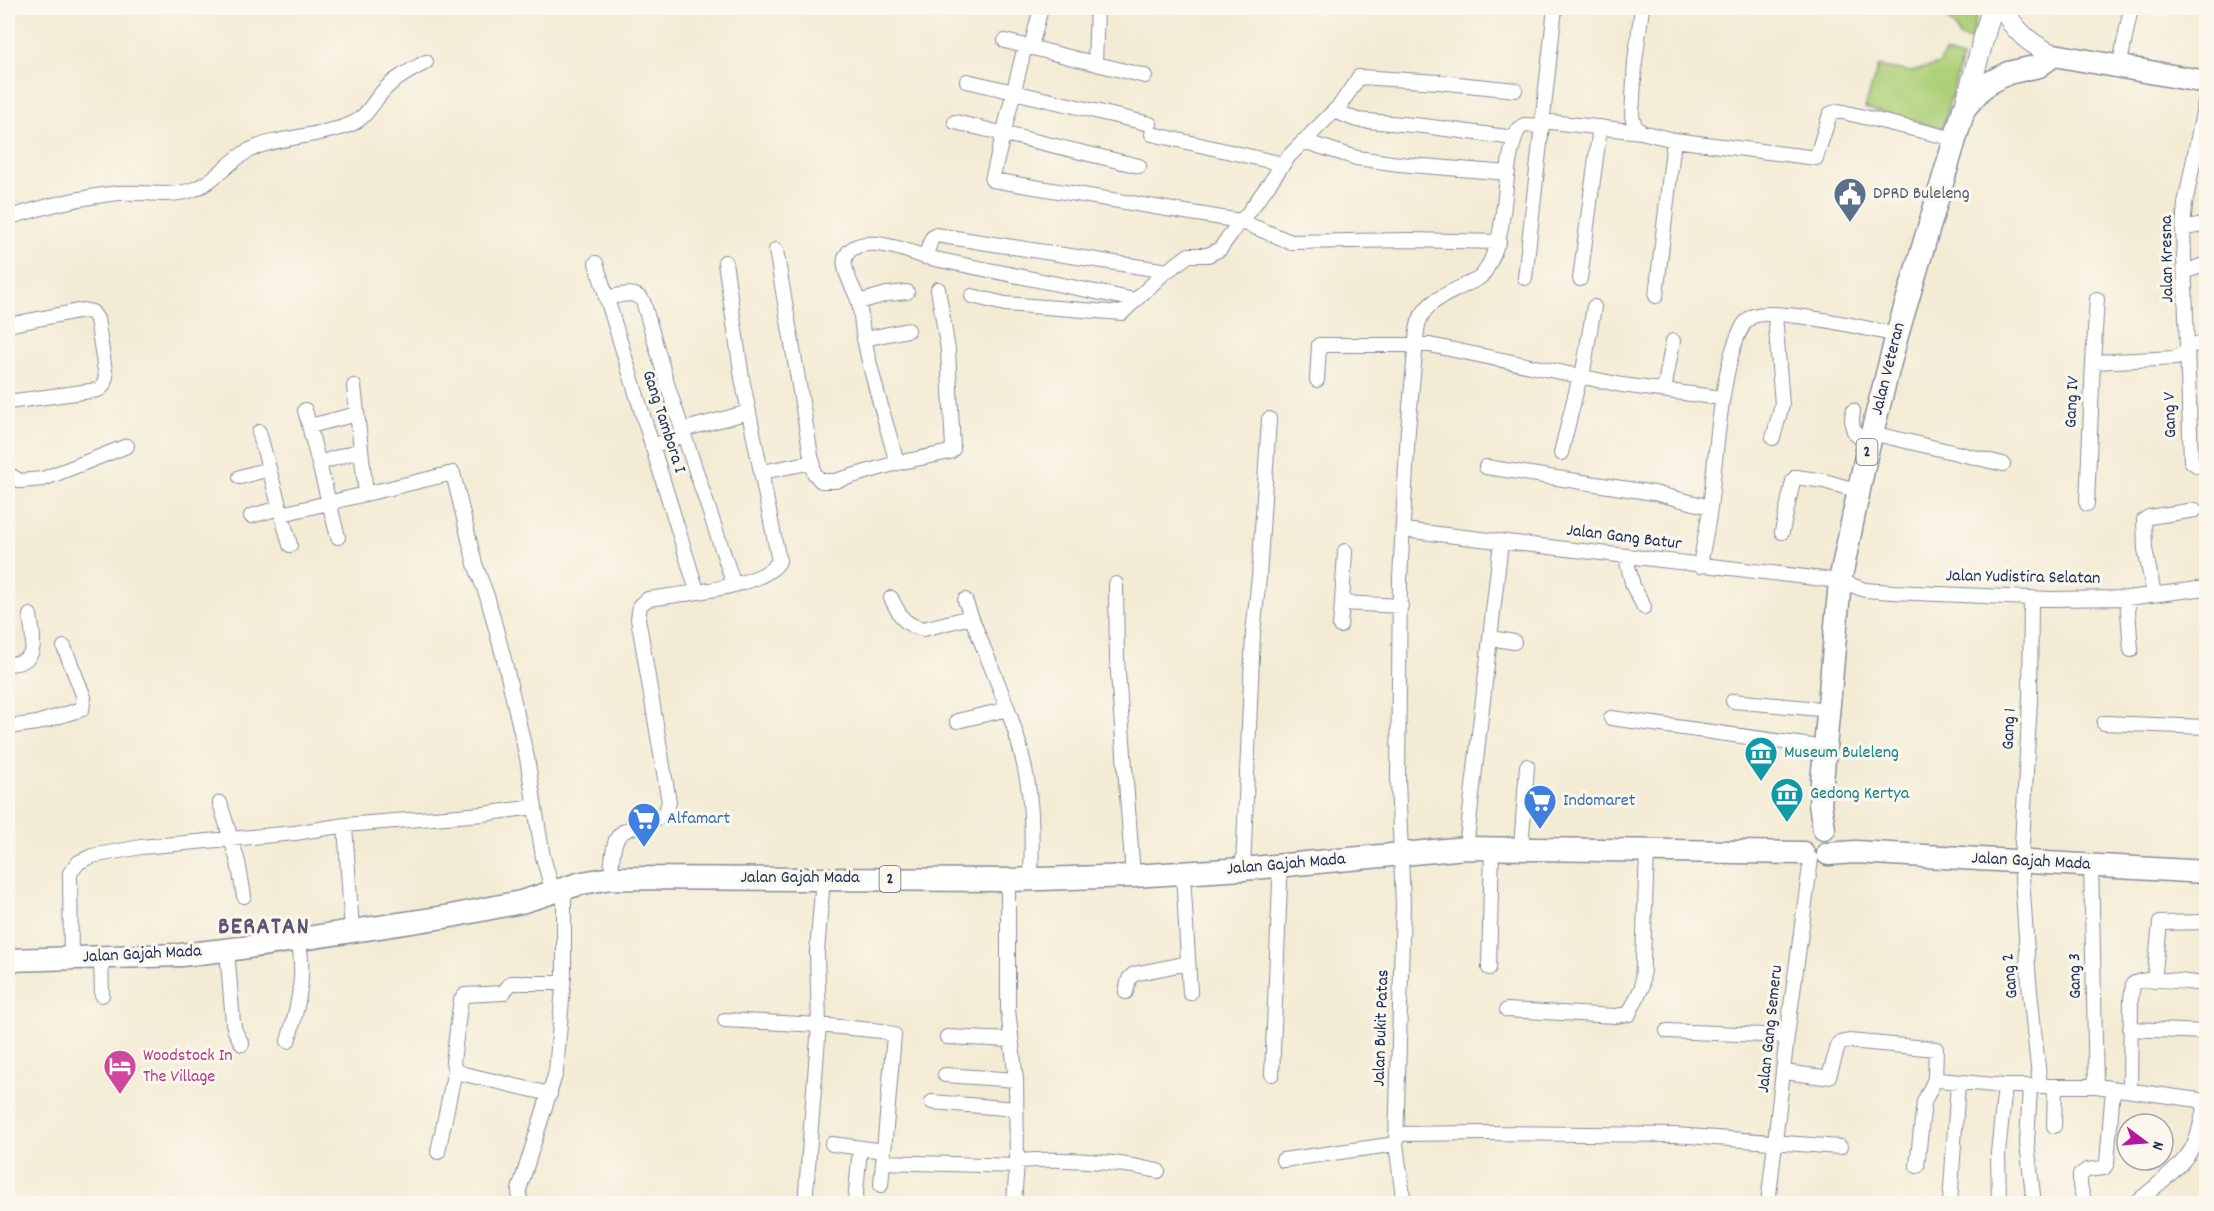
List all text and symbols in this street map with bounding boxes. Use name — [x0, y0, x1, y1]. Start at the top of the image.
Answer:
public building icon: DPRD Buleleng — [1832, 176, 1868, 223]
place label: DPRD Buleleng — [1873, 182, 1970, 207]
street label: Jalan Kresna — [2155, 215, 2181, 303]
street label: Jalan Veteran — [1865, 320, 1913, 418]
street label: Gang Tambora I — [635, 367, 691, 477]
street label: Gang IV — [2059, 375, 2087, 429]
street label: Gang V — [2158, 391, 2184, 439]
road number: 2 — [1856, 439, 1878, 465]
street label: Jalan Gang Batur — [1565, 519, 1683, 558]
street label: Jalan Yudistira Selatan — [1945, 564, 2101, 592]
street label: Gang 1 — [1996, 707, 2024, 751]
museum icon: Museum Buleleng — [1743, 735, 1779, 782]
place label: Museum Buleleng — [1784, 741, 1899, 766]
museum icon: Gedong Kertya — [1769, 776, 1805, 823]
place label: Gedong Kertya — [1810, 782, 1910, 807]
supermarket icon: Indomaret — [1522, 783, 1558, 830]
place label: Indomaret — [1563, 789, 1636, 814]
supermarket icon: Alfamart — [626, 801, 662, 848]
place label: Alfamart — [667, 807, 730, 832]
street label: Jalan Gajah Mada — [1971, 846, 2092, 878]
street label: Jalan Gajah Mada — [1226, 847, 1347, 883]
street label: Jalan Gajah Mada — [740, 866, 860, 891]
road number: 2 — [880, 866, 900, 892]
district label: BERATAN — [218, 911, 310, 945]
street label: Jalan Gajah Mada — [82, 939, 203, 971]
street label: Gang 2 — [1996, 952, 2026, 1000]
street label: Gang 3 — [2063, 953, 2089, 999]
street label: Jalan Gang Semeru — [1752, 964, 1790, 1094]
street label: Jalan Bukit Patas — [1367, 969, 1397, 1087]
place label: Woodstock In The Village — [143, 1044, 233, 1090]
hotel icon: Woodstock In The Village — [102, 1048, 138, 1095]
north arrow — [2115, 1112, 2175, 1172]
text: N — [2145, 1138, 2169, 1153]

